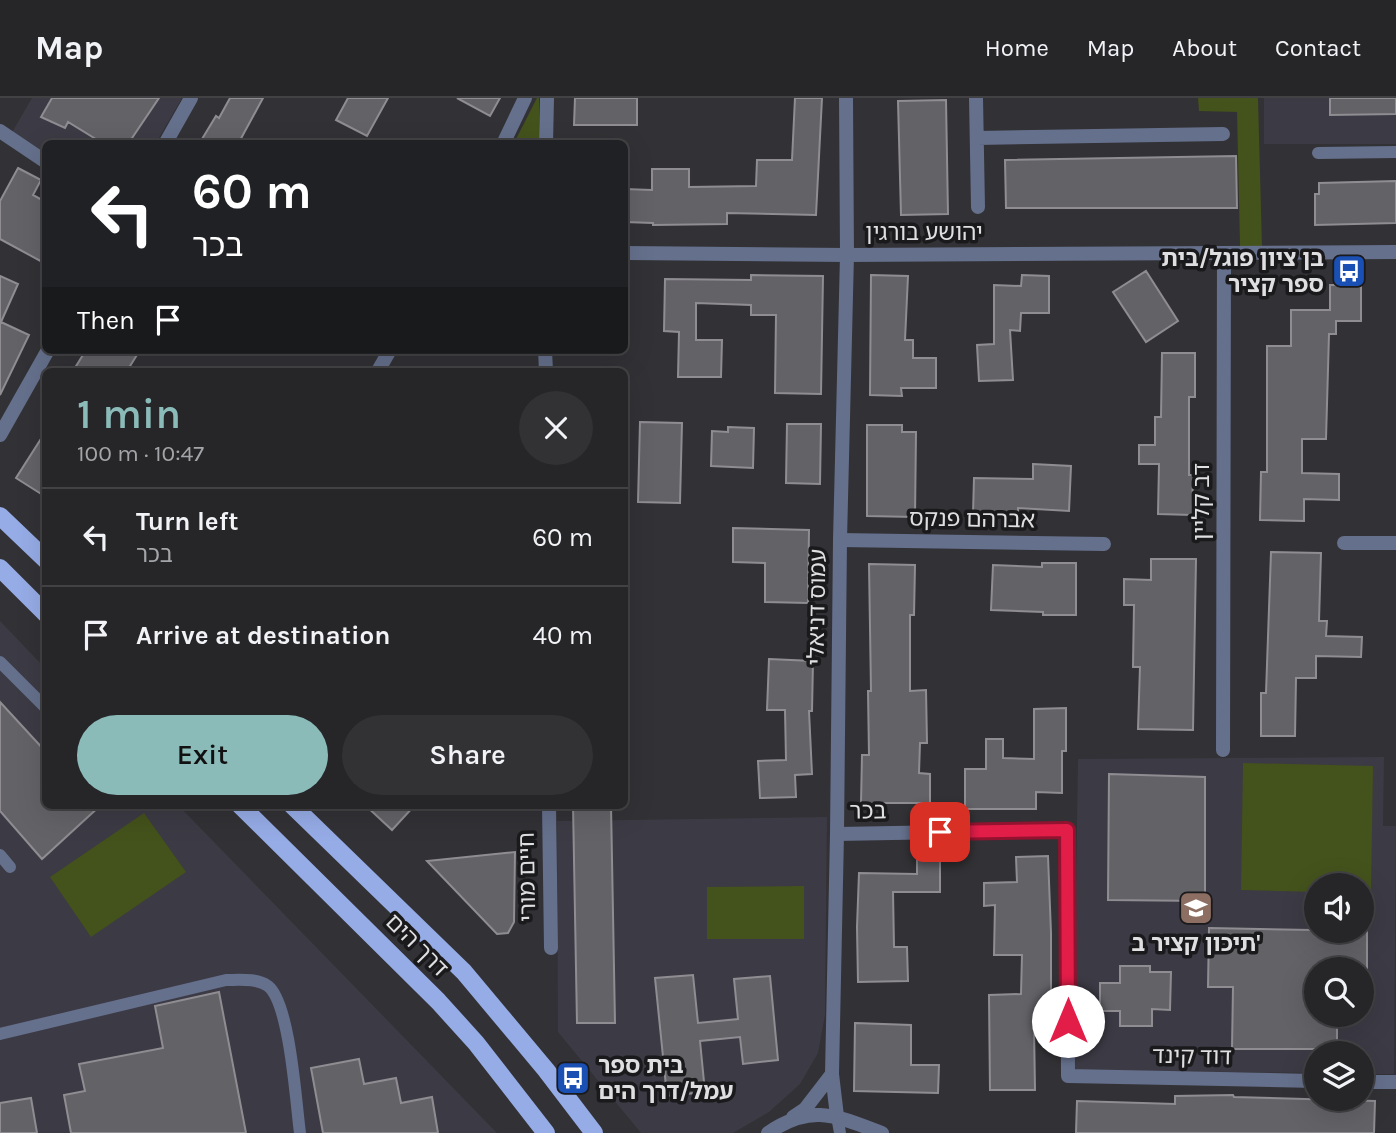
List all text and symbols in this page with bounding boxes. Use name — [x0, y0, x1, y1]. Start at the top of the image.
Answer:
text: Map — [35, 29, 103, 67]
text: Home — [985, 34, 1049, 62]
text: Map — [1087, 34, 1134, 62]
text: About — [1172, 34, 1237, 62]
text: Contact — [1275, 34, 1361, 62]
text: 60 m — [192, 163, 312, 220]
icon: left — [77, 168, 168, 259]
street label: יהושע בורגין — [865, 219, 983, 246]
text: בכר — [192, 227, 244, 264]
place label: בן ציון פוגל/בית ספר קציר — [1161, 245, 1324, 298]
bus stop icon: בן ציון פוגל/בית ספר קציר — [1330, 252, 1368, 290]
icon: arrive — [149, 301, 187, 339]
text: Then — [77, 305, 135, 336]
text: 1 min — [77, 389, 181, 439]
button: close — [519, 391, 593, 465]
text: 100 m · 10:47 — [77, 440, 204, 467]
street label: דב קליין — [1188, 463, 1215, 541]
street label: אברהם פנקס — [909, 504, 1035, 534]
text: Turn left — [136, 506, 238, 537]
icon: left — [77, 518, 115, 556]
text: 60 m — [532, 522, 593, 553]
text: בכר — [136, 541, 173, 568]
street label: עמוס דניאלי — [802, 548, 832, 666]
icon: arrive — [77, 616, 115, 654]
text: Arrive at destination — [136, 620, 390, 651]
text: 40 m — [533, 620, 593, 651]
button: Exit — [77, 715, 328, 795]
button: Share — [342, 715, 593, 795]
street label: בכר — [849, 797, 887, 825]
pin — [910, 802, 970, 862]
icon: arrive — [921, 813, 959, 851]
street label: חיים מורי — [513, 832, 541, 922]
map controls — [1304, 873, 1374, 1111]
button: sound — [1304, 873, 1374, 943]
school or university icon: תיכון קציר ב' — [1177, 889, 1215, 927]
street label: דרך הים — [380, 908, 454, 982]
place label: תיכון קציר ב' — [1132, 930, 1260, 957]
button: search — [1304, 957, 1374, 1027]
position arrow — [1031, 984, 1105, 1058]
button: layers — [1304, 1041, 1374, 1111]
street label: דוד קינד — [1152, 1042, 1232, 1070]
place label: בית ספר עמל/דרך הים — [598, 1052, 734, 1105]
bus stop icon: בית ספר עמל/דרך הים — [554, 1059, 592, 1097]

